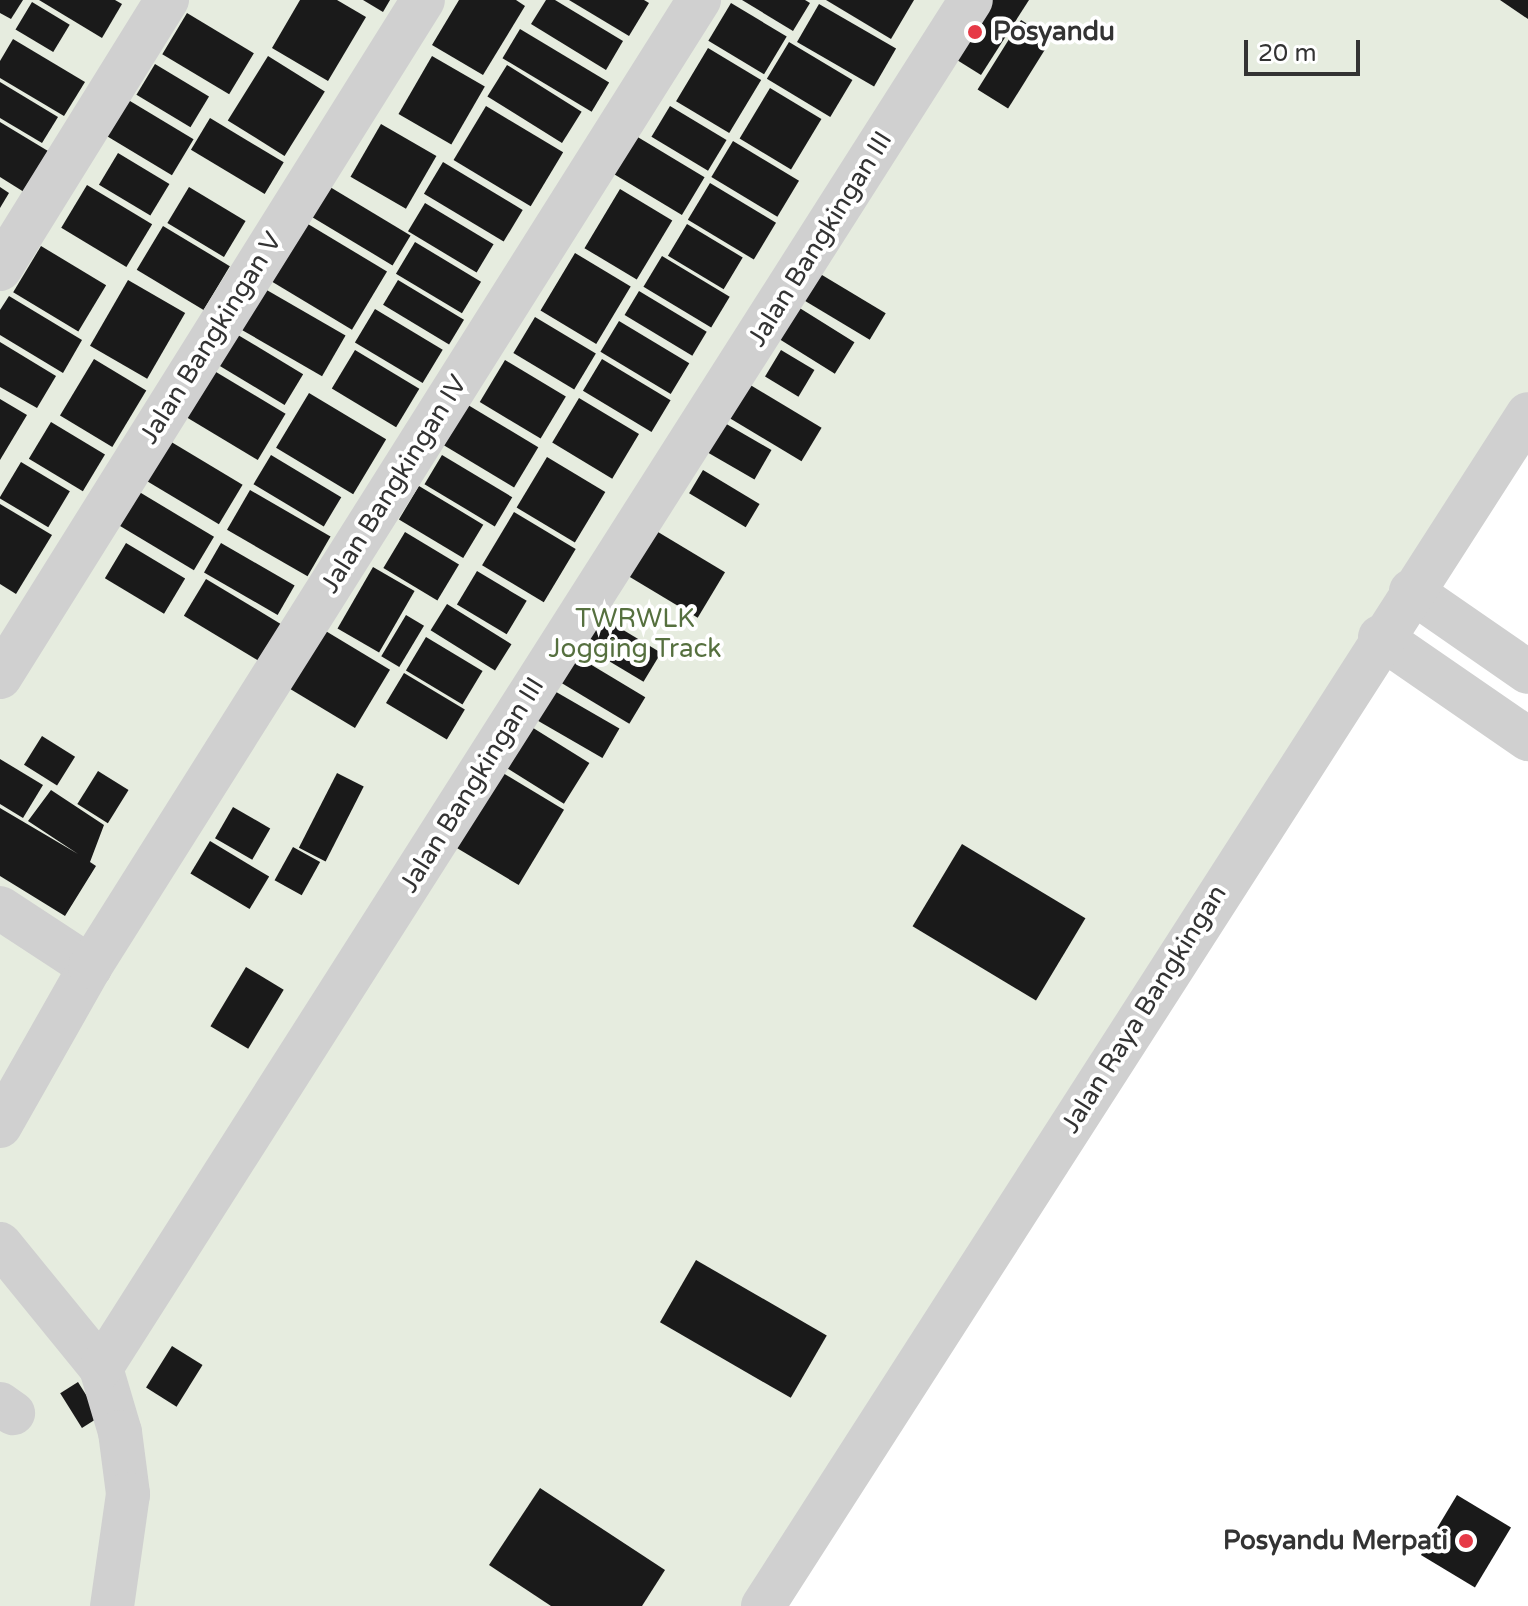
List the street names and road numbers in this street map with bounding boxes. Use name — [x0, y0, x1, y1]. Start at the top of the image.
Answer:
street label: Jalan Bangkingan III — [741, 126, 899, 352]
street label: Jalan Bangkingan V — [133, 227, 289, 449]
street label: Jalan Bangkingan IV — [314, 369, 474, 599]
street label: Jalan Bangkingan III — [393, 672, 551, 898]
street label: Jalan Raya Bangkingan — [1055, 879, 1233, 1139]

